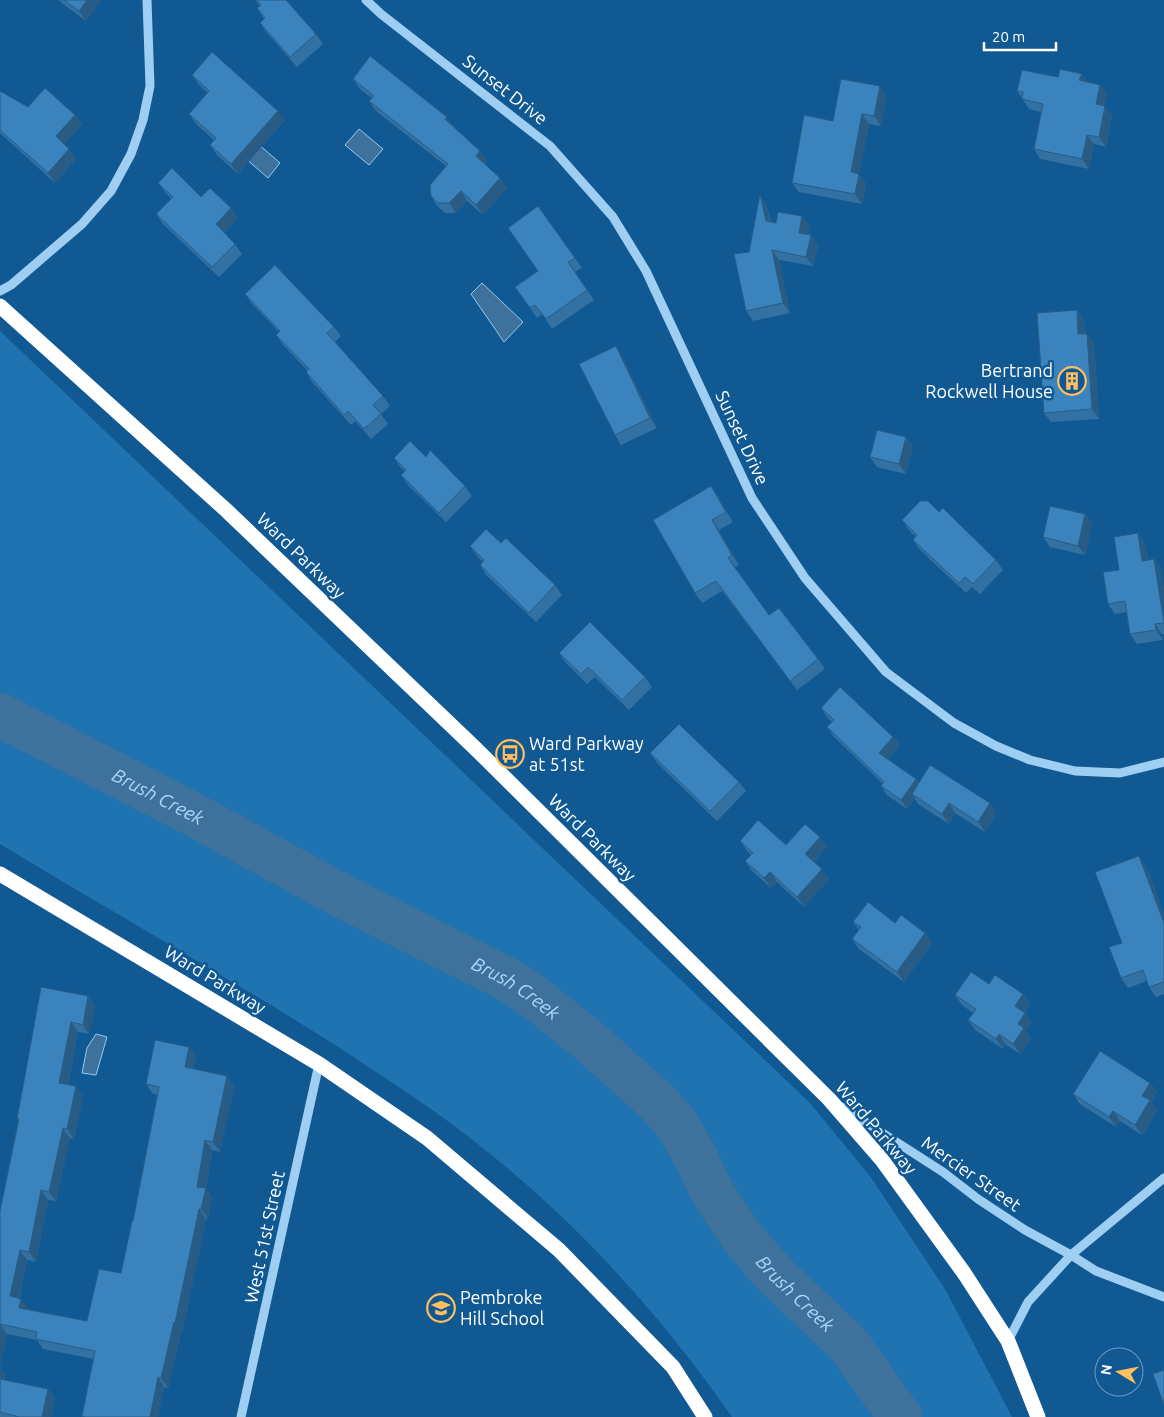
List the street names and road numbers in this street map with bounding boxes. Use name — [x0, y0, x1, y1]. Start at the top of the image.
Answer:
street label: Sunset Drive — [459, 50, 552, 128]
street label: Sunset Drive — [712, 387, 773, 488]
street label: Ward Parkway — [254, 508, 350, 603]
street label: Ward Parkway — [545, 790, 641, 885]
street label: Ward Parkway — [161, 941, 270, 1017]
street label: Ward Parkway — [832, 1077, 921, 1178]
street label: Mercier Street — [918, 1132, 1025, 1215]
street label: West 51st Street — [240, 1169, 288, 1305]

